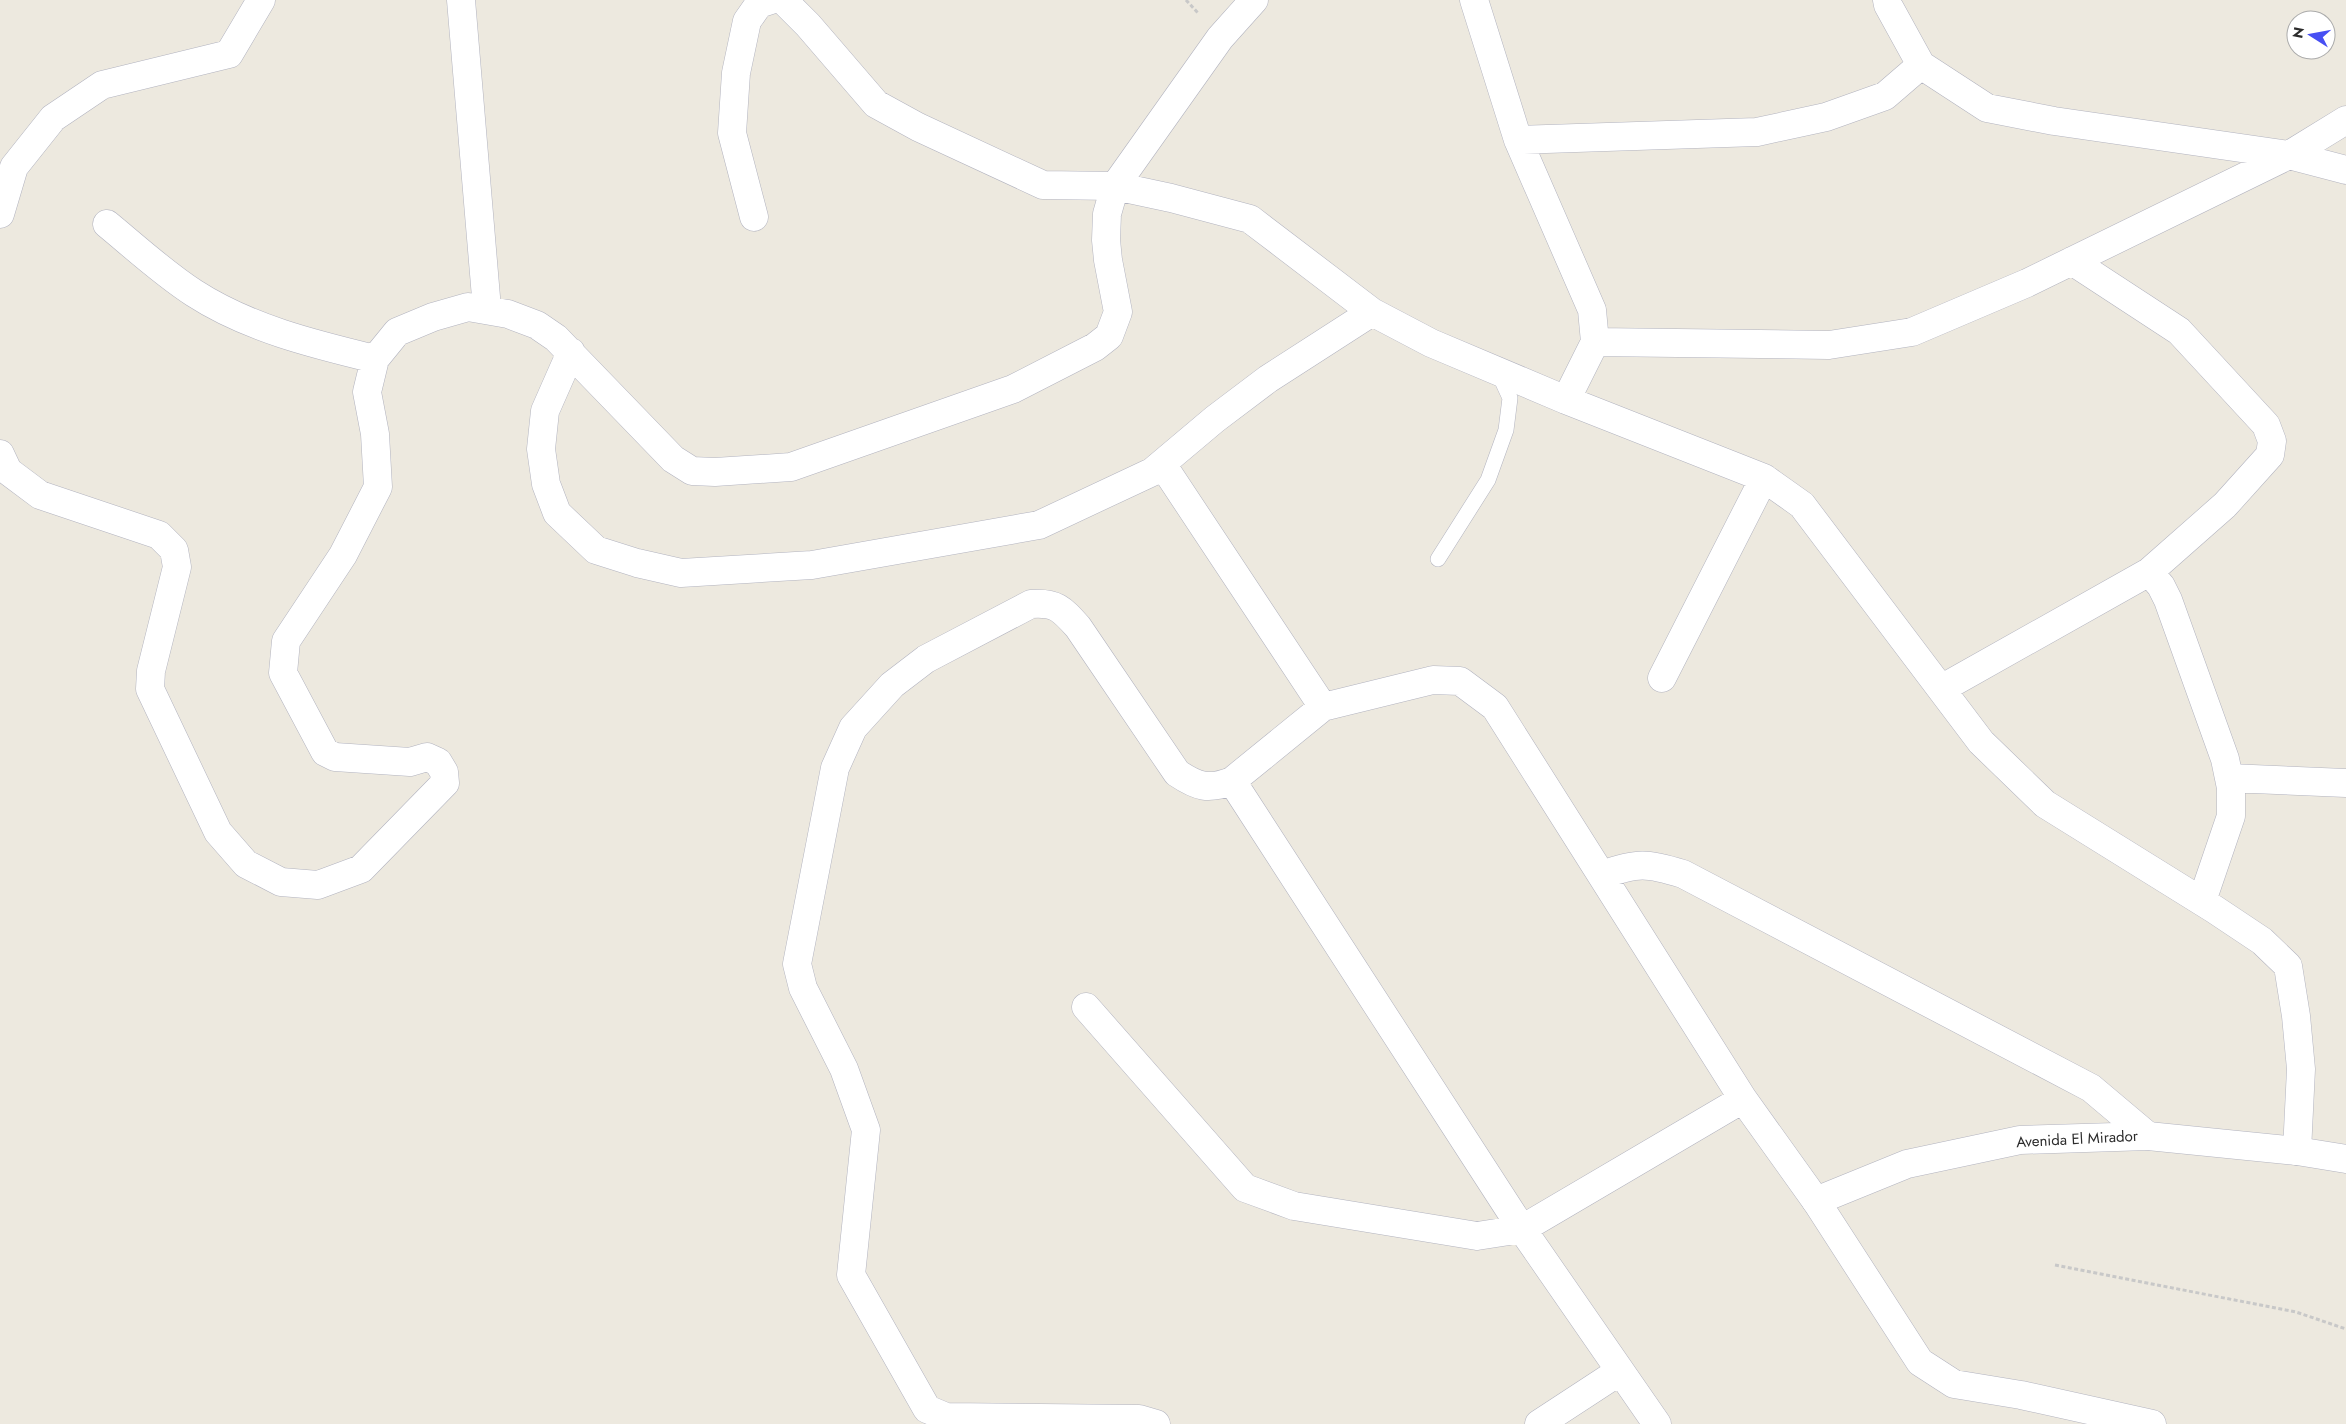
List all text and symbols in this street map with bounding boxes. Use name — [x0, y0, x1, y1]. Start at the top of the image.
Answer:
north arrow — [2286, 10, 2336, 60]
text: N — [2287, 25, 2309, 40]
street label: Avenida El Mirador — [2016, 1125, 2139, 1153]

